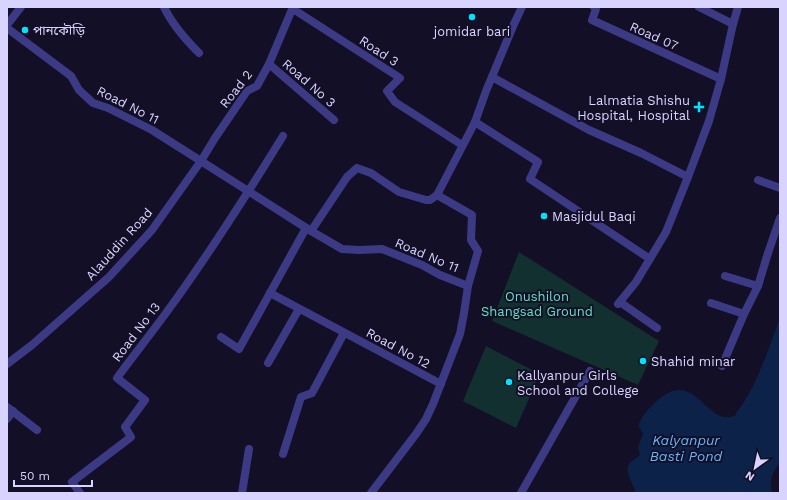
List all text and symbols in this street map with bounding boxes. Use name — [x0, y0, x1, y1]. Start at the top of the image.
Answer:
marker: jomidar bari — [467, 12, 477, 22]
street label: Road 07 — [628, 19, 680, 53]
place label: পানকৌড়ি — [33, 23, 86, 38]
place label: jomidar bari — [432, 24, 510, 39]
marker: পানকৌড়ি — [20, 25, 30, 35]
street label: Road 3 — [357, 33, 401, 69]
street label: Road No 3 — [279, 56, 339, 110]
street label: Road 2 — [217, 67, 255, 111]
street label: Road No 11 — [94, 83, 162, 127]
place label: Lalmatia Shishu Hospital, Hospital — [577, 93, 690, 123]
marker: Lalmatia Shishu Hospital, Hospital — [693, 101, 705, 113]
street label: Alauddin Road — [83, 205, 155, 283]
place label: Masjidul Baqi — [552, 209, 636, 224]
marker: Masjidul Baqi — [539, 211, 549, 221]
street label: Road No 11 — [393, 235, 461, 275]
park label: Onushilon Shangsad Ground — [481, 289, 593, 319]
street label: Road No 13 — [109, 299, 163, 365]
street label: Road No 12 — [363, 325, 433, 371]
place label: Shahid minar — [651, 354, 735, 369]
marker: Shahid minar — [638, 356, 648, 366]
place label: Kallyanpur Girls School and College — [517, 368, 639, 398]
marker: Kallyanpur Girls School and College — [504, 377, 514, 387]
water label: Kalyanpur Basti Pond — [650, 432, 723, 464]
north arrow — [735, 448, 775, 488]
scale bar — [14, 462, 92, 488]
text: N — [743, 468, 757, 484]
text: 50 m — [20, 469, 50, 483]

